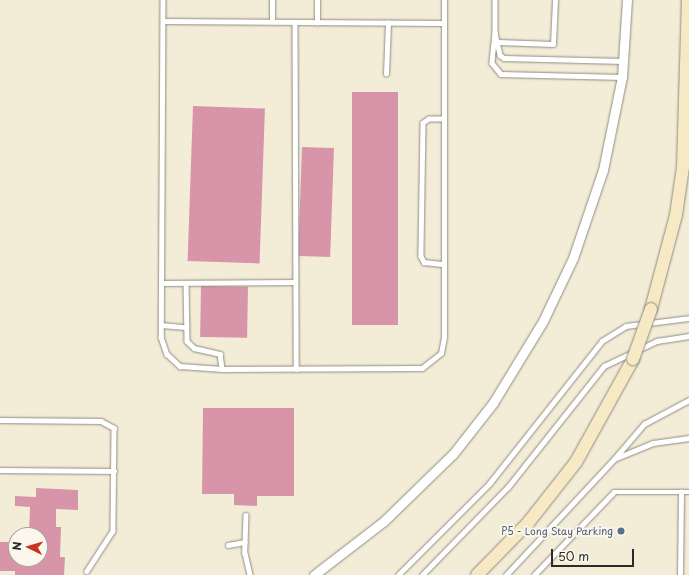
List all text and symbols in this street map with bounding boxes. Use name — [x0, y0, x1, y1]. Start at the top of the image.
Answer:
place label: P5 - Long Stay Parking — [500, 525, 613, 537]
marker: P5 - Long Stay Parking — [616, 526, 626, 536]
north arrow — [8, 527, 48, 567]
text: N — [8, 541, 25, 551]
scale bar — [553, 541, 636, 567]
text: 50 m — [558, 547, 589, 565]

